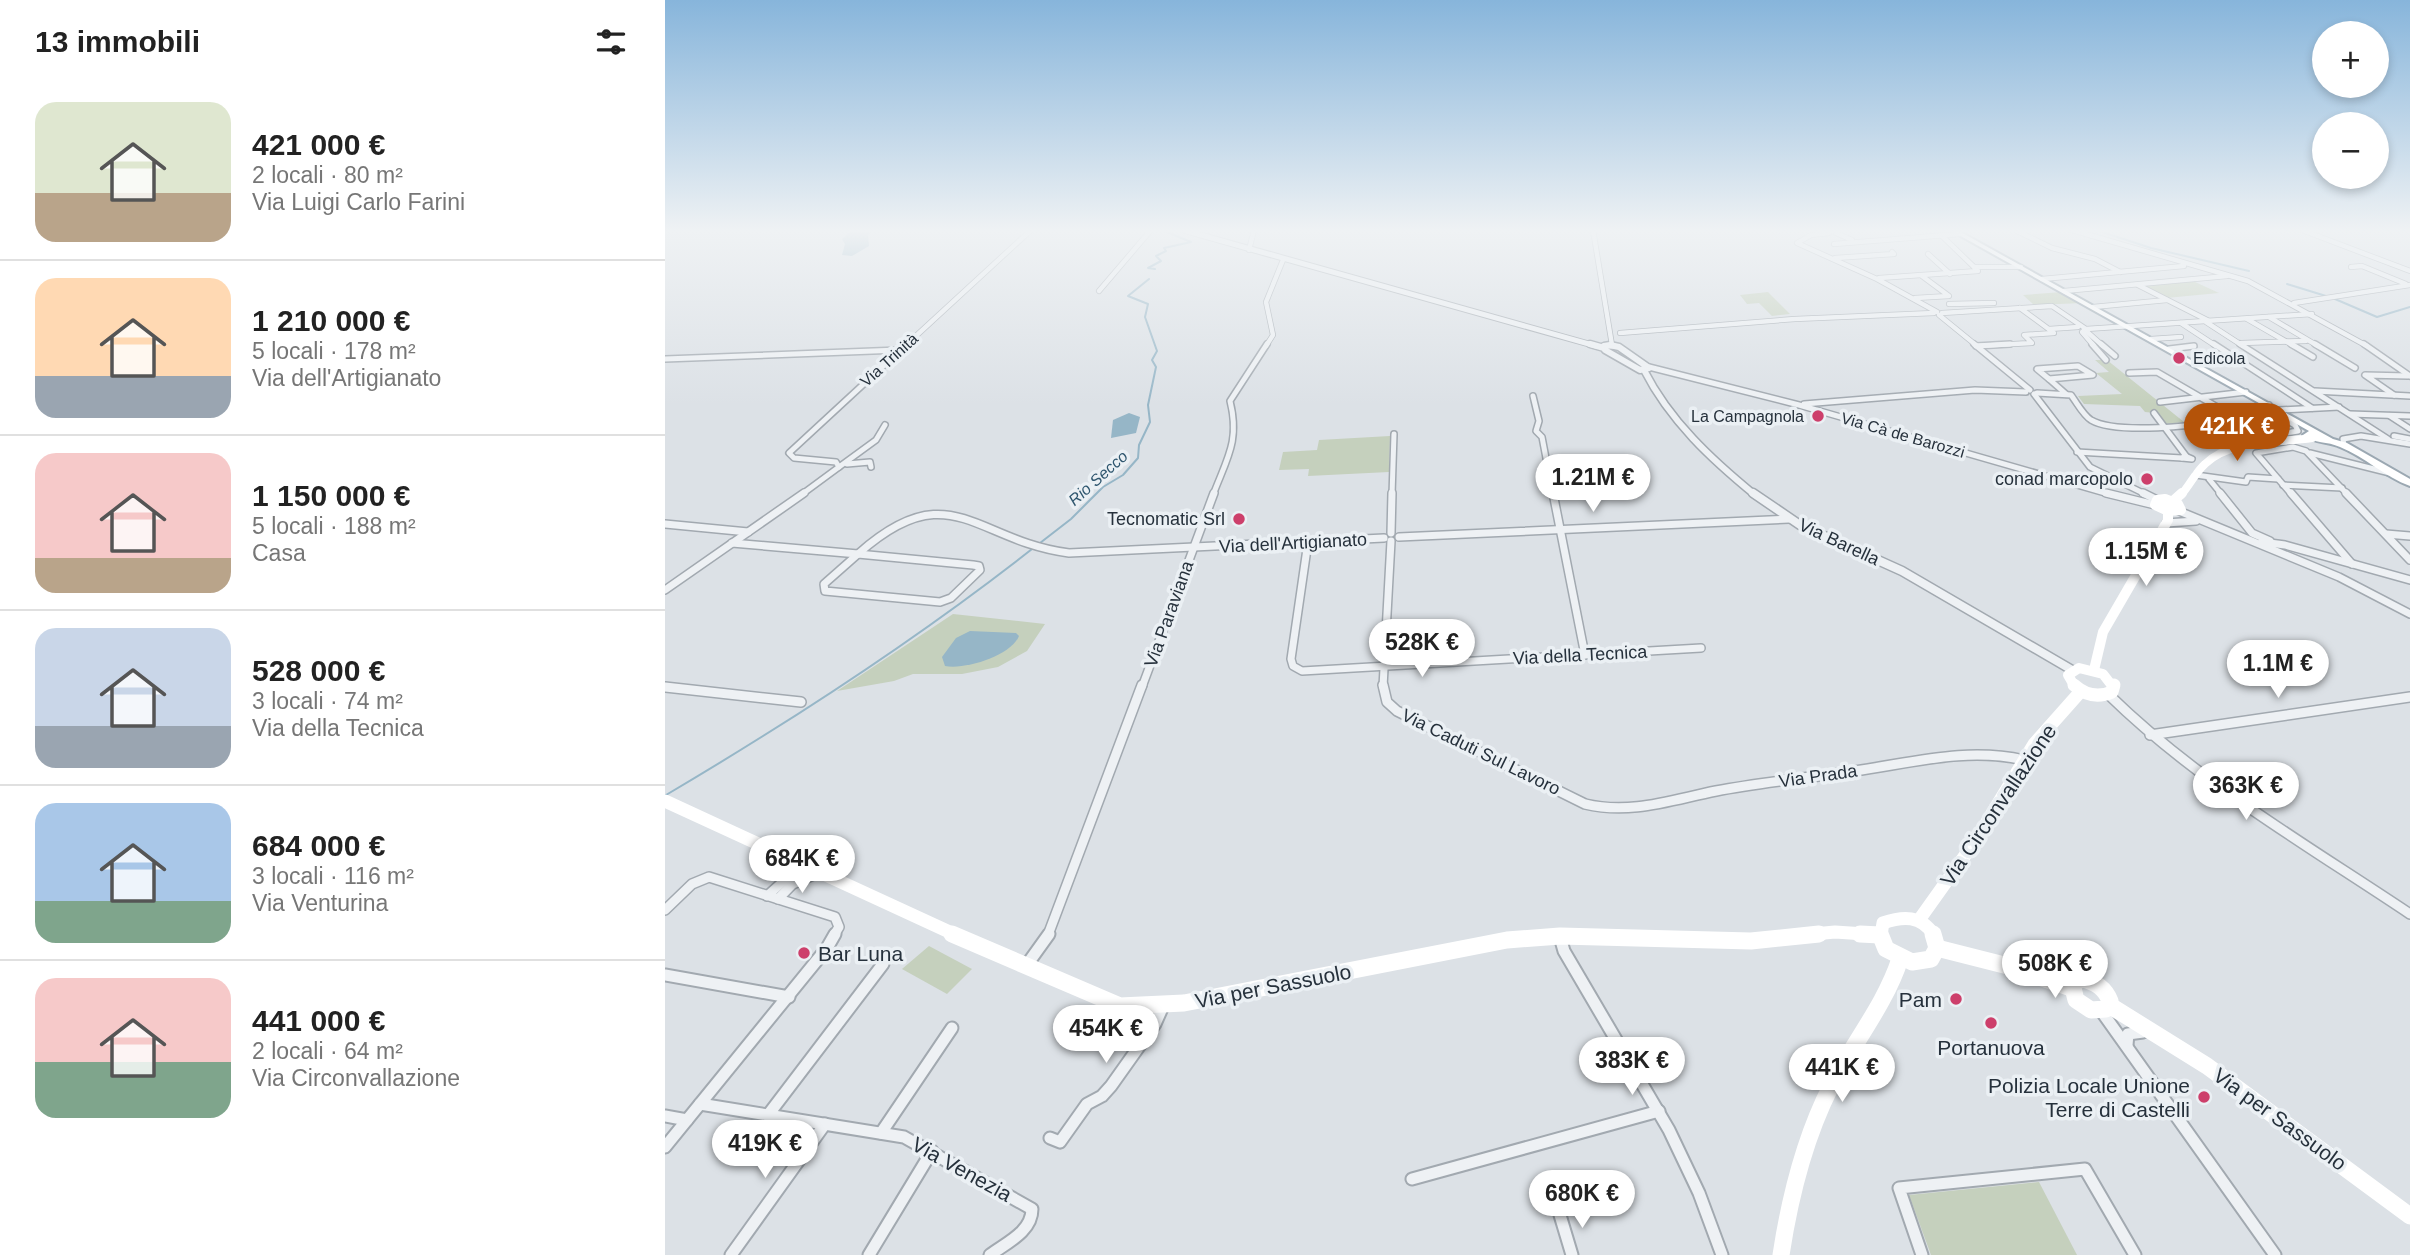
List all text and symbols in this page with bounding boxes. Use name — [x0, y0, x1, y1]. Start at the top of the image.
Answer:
map controls — [2312, 21, 2389, 189]
button: + — [2312, 21, 2389, 98]
icon: filters — [592, 23, 630, 61]
text: 13 immobili — [35, 25, 200, 58]
button: − — [2312, 112, 2389, 189]
text: 421 000 € — [252, 128, 385, 161]
icon: home — [91, 130, 175, 214]
text: 2 locali · 80 m² — [252, 162, 403, 188]
text: Via Luigi Carlo Farini — [252, 189, 465, 215]
text: 1 210 000 € — [252, 304, 410, 337]
icon: home — [91, 306, 175, 390]
street label: Via Trinità — [857, 330, 921, 390]
text: 5 locali · 178 m² — [252, 338, 416, 364]
marker: Edicola — [2171, 350, 2187, 366]
place label: Edicola — [2193, 350, 2246, 367]
text: Via dell'Artigianato — [252, 365, 441, 391]
pin: 421K € — [2180, 404, 2294, 463]
place label: La Campagnola — [1691, 408, 1804, 425]
marker: La Campagnola — [1810, 408, 1826, 424]
street label: Via Cà de Barozzi — [1839, 409, 1967, 461]
text: 421K € — [2200, 413, 2274, 439]
water label: Rio Secco — [1065, 447, 1131, 509]
pin: 1.21M € — [1528, 454, 1658, 514]
text: 1.21M € — [1551, 464, 1635, 490]
place label: conad marcopolo — [1995, 469, 2133, 489]
marker: conad marcopolo — [2139, 471, 2155, 487]
text: 1 150 000 € — [252, 479, 410, 512]
icon: home — [91, 481, 175, 565]
place label: Tecnomatic Srl — [1107, 509, 1225, 529]
marker: Tecnomatic Srl — [1231, 511, 1247, 527]
text: 5 locali · 188 m² — [252, 513, 416, 539]
street label: Via Barella — [1795, 515, 1883, 570]
pin: 1.15M € — [2081, 528, 2211, 588]
street label: Via dell'Artigianato — [1218, 529, 1368, 557]
text: 1.15M € — [2104, 538, 2188, 564]
text: Casa — [252, 540, 306, 566]
street label: Via Paraviana — [1140, 557, 1198, 670]
pin: 528K € — [1365, 620, 1479, 679]
text: 528K € — [1385, 629, 1459, 655]
pin: 1.1M € — [2221, 640, 2335, 700]
street label: Via della Tecnica — [1512, 641, 1649, 669]
text: 1.1M € — [2243, 650, 2313, 676]
text: 528 000 € — [252, 654, 385, 687]
icon: home — [91, 656, 175, 740]
text: 3 locali · 74 m² — [252, 688, 403, 714]
street label: Via Caduti Sul Lavoro — [1399, 705, 1563, 799]
text: Via della Tecnica — [252, 715, 424, 741]
street label: Via Circonvallazione — [1935, 720, 2061, 890]
street label: Via Prada — [1778, 760, 1859, 791]
pin: 363K € — [2189, 762, 2303, 822]
text: 363K € — [2209, 772, 2283, 798]
text: 684 000 € — [252, 829, 385, 862]
icon: home — [91, 831, 175, 915]
pin: 684K € — [745, 836, 859, 895]
text: 684K € — [765, 845, 839, 871]
text: 3 locali · 116 m² — [252, 863, 414, 889]
text: Via Venturina — [252, 890, 388, 916]
pin: 508K € — [1998, 940, 2112, 1000]
place label: Bar Luna — [818, 942, 904, 965]
marker: Bar Luna — [796, 945, 812, 961]
text: 508K € — [2018, 950, 2092, 976]
street label: Via per Sassuolo — [1193, 960, 1353, 1012]
place label: Pam — [1899, 988, 1942, 1011]
marker: Pam — [1948, 991, 1964, 1007]
text: 441 000 € — [252, 1004, 385, 1037]
icon: home — [91, 1006, 175, 1090]
pin: 454K € — [1049, 1006, 1163, 1065]
text: 454K € — [1069, 1015, 1143, 1041]
marker: Portanuova — [1983, 1015, 1999, 1031]
place label: Portanuova — [1937, 1036, 2045, 1059]
text: 2 locali · 64 m² — [252, 1038, 403, 1064]
pin: 383K € — [1575, 1038, 1689, 1097]
pin: 441K € — [1785, 1044, 1899, 1104]
text: 383K € — [1595, 1047, 1669, 1073]
text: 441K € — [1805, 1054, 1879, 1080]
street label: Via per Sassuolo — [2209, 1063, 2351, 1175]
text: Via Circonvallazione — [252, 1065, 460, 1091]
place label: Polizia Locale Unione Terre di Castelli — [1988, 1074, 2190, 1121]
marker: Polizia Locale Unione Terre di Castelli — [2196, 1089, 2212, 1105]
pin: 419K € — [708, 1120, 822, 1180]
text: 419K € — [728, 1130, 802, 1156]
street label: Via Venezia — [908, 1132, 1016, 1206]
pin: 680K € — [1525, 1170, 1639, 1230]
text: 680K € — [1545, 1180, 1619, 1206]

